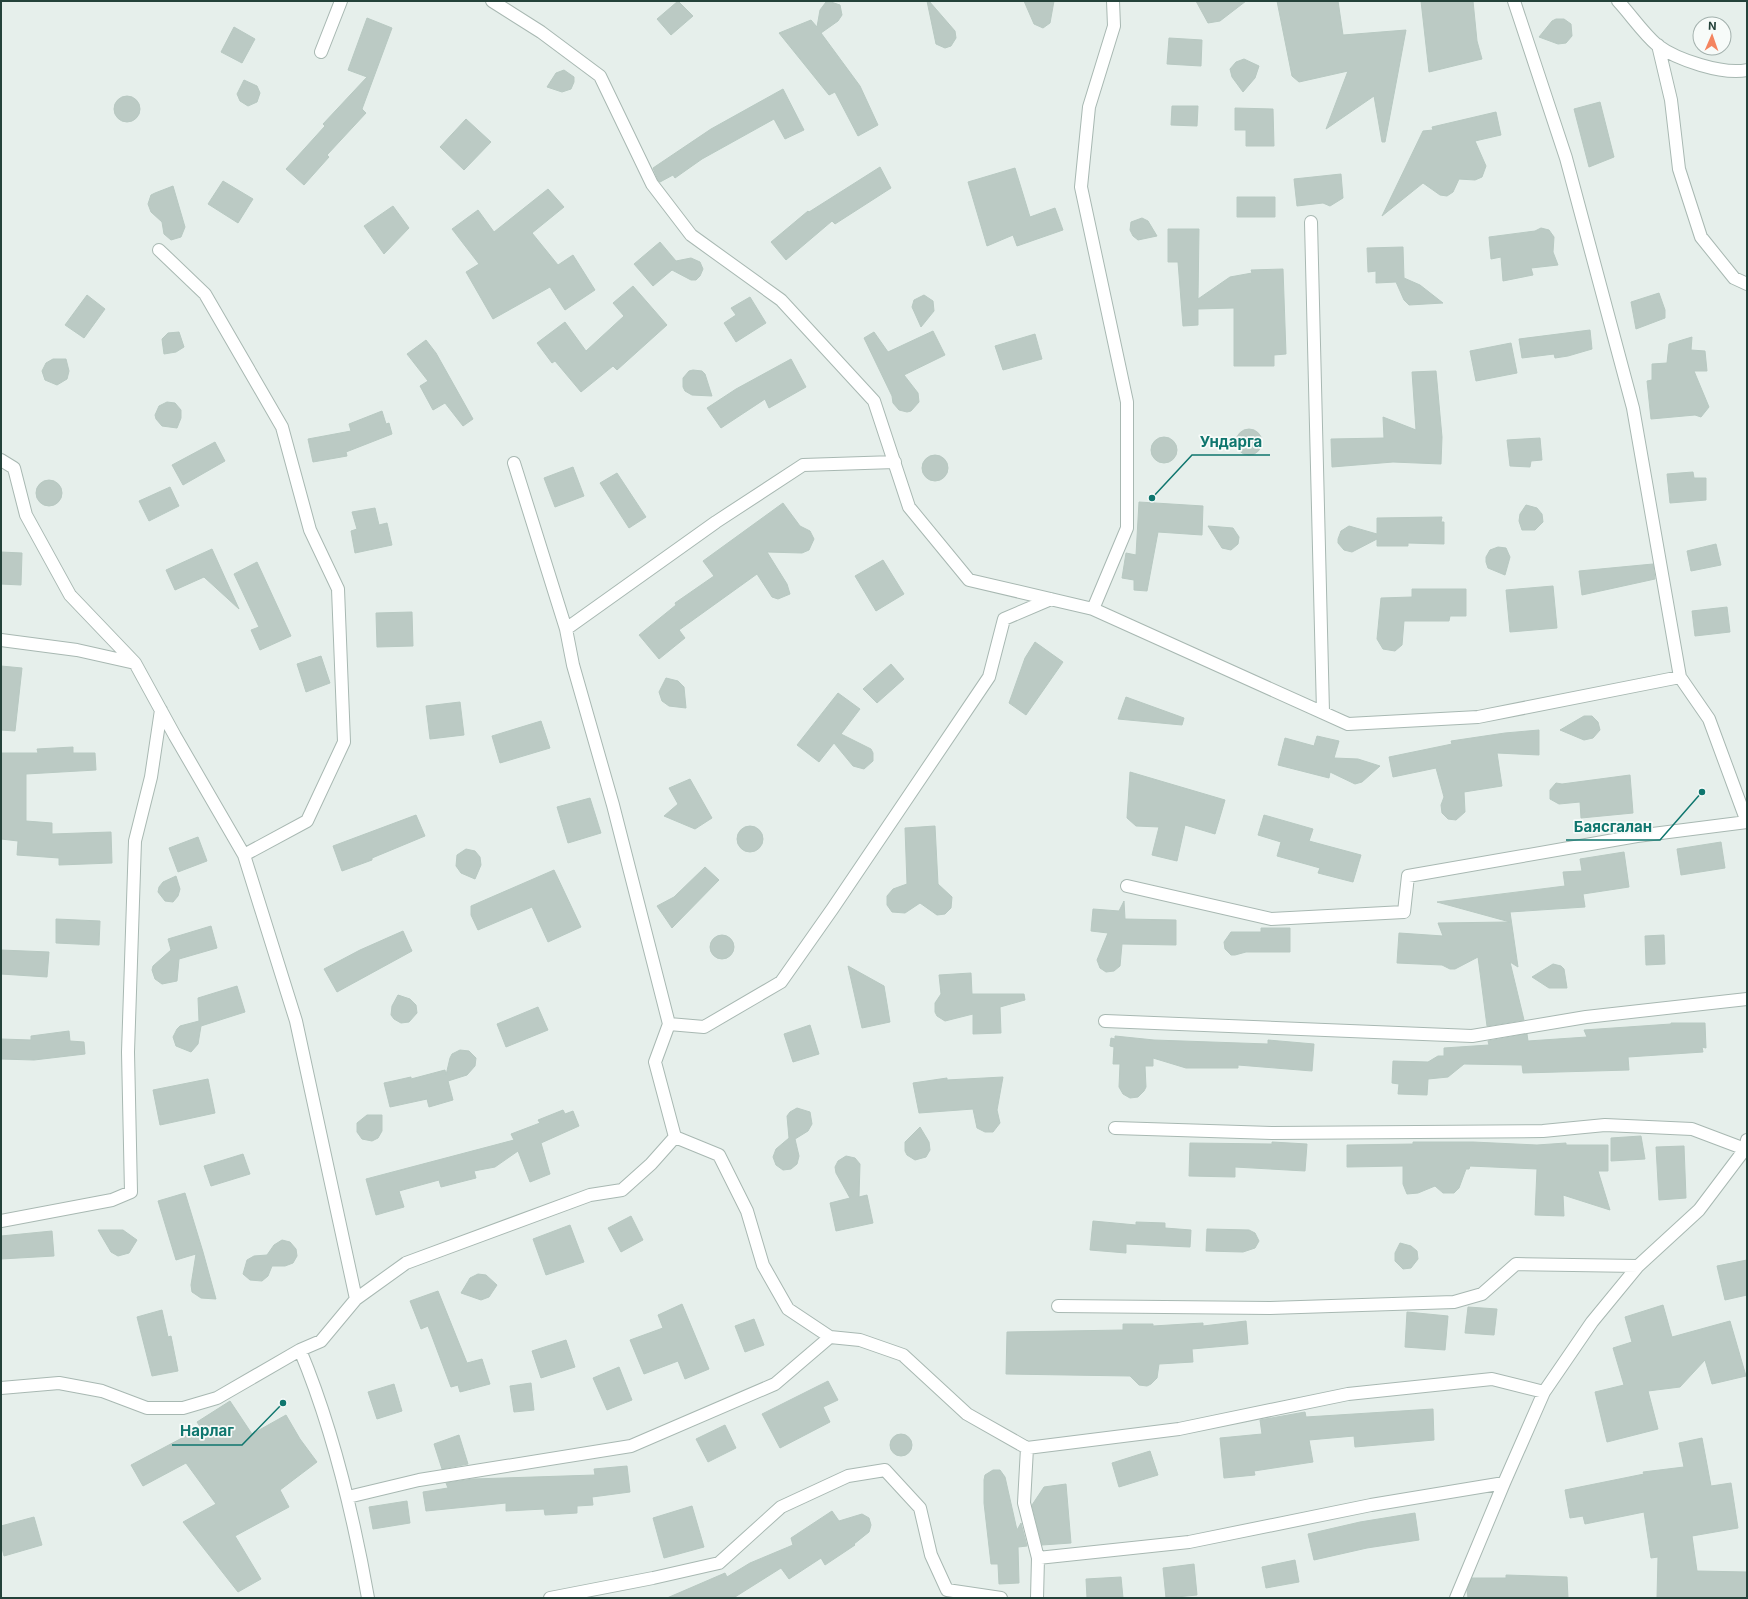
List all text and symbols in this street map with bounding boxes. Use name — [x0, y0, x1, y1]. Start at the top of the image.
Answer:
north arrow — [1692, 16, 1732, 56]
text: N — [1708, 19, 1717, 33]
callout: Ундарга — [1192, 428, 1270, 455]
text: Ундарга — [1200, 432, 1262, 451]
callout: Баясгалан — [1566, 813, 1660, 840]
text: Баясгалан — [1574, 817, 1652, 836]
callout: Нарлаг — [172, 1418, 242, 1445]
text: Нарлаг — [180, 1421, 234, 1440]

